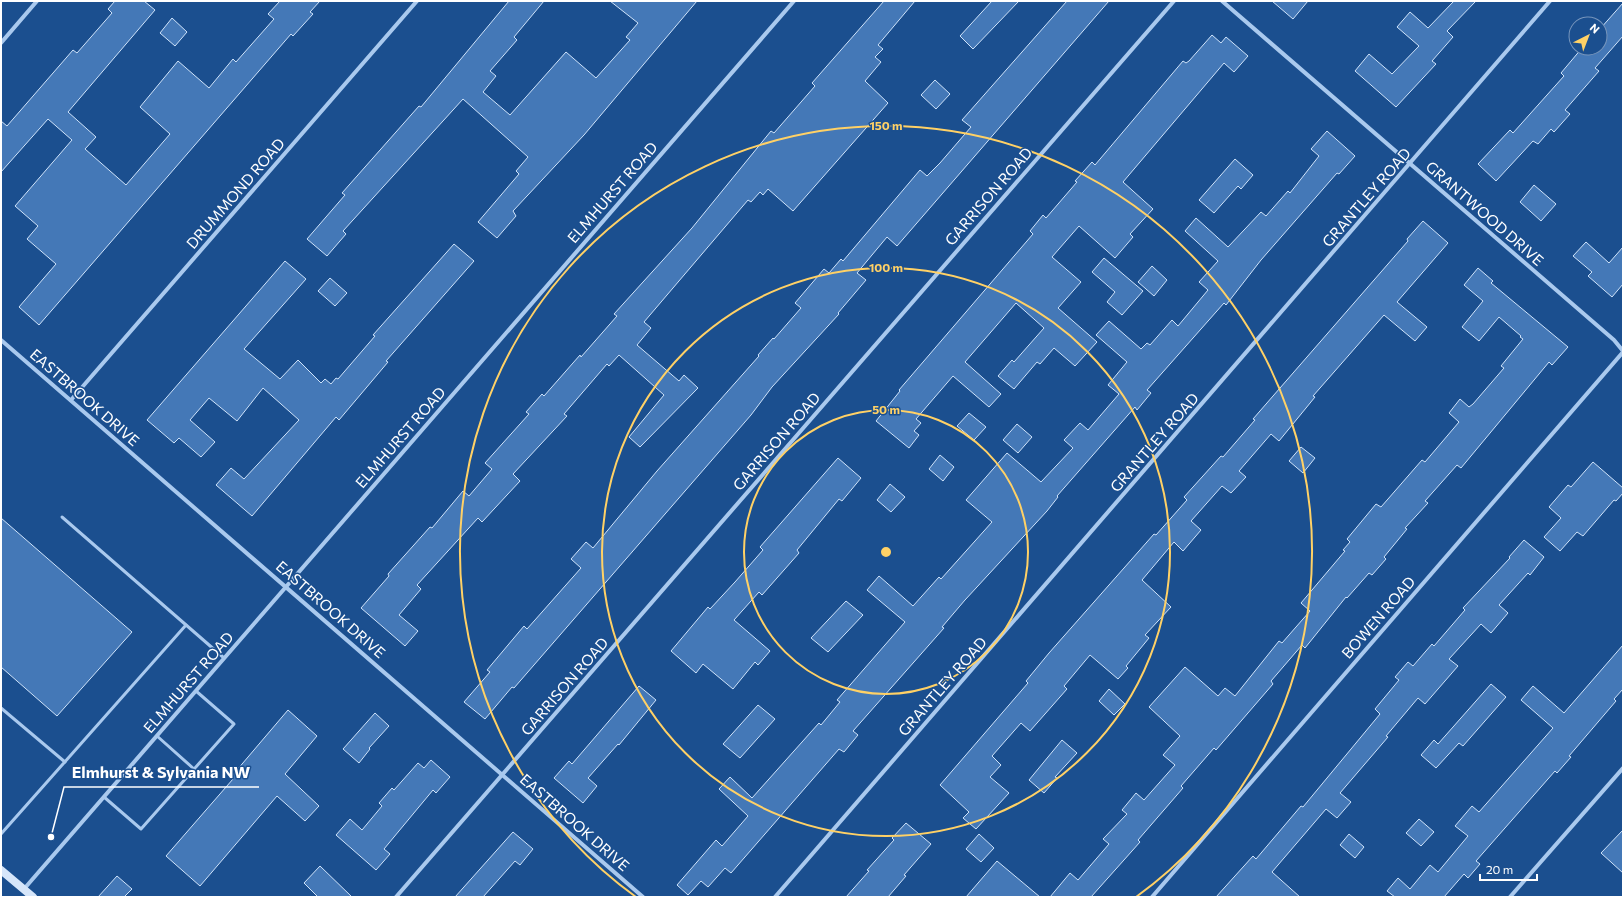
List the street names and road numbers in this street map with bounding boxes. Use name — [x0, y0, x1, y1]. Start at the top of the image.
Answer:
street label: DRUMMOND ROAD — [182, 134, 288, 252]
street label: ELMHURST ROAD — [563, 138, 661, 246]
street label: GARRISON ROAD — [941, 143, 1035, 249]
street label: GRANTLEY ROAD — [1318, 144, 1414, 250]
street label: GRANTWOOD DRIVE — [1422, 157, 1548, 269]
street label: EASTBROOK DRIVE — [27, 345, 143, 449]
street label: ELMHURST ROAD — [351, 383, 449, 491]
street label: GARRISON ROAD — [729, 388, 823, 494]
street label: GRANTLEY ROAD — [1106, 389, 1202, 495]
street label: EASTBROOK DRIVE — [273, 557, 389, 661]
street label: BOWEN ROAD — [1337, 572, 1419, 662]
street label: ELMHURST ROAD — [139, 628, 237, 736]
street label: GARRISON ROAD — [517, 633, 611, 739]
street label: GRANTLEY ROAD — [894, 633, 990, 739]
street label: EASTBROOK DRIVE — [517, 770, 633, 874]

